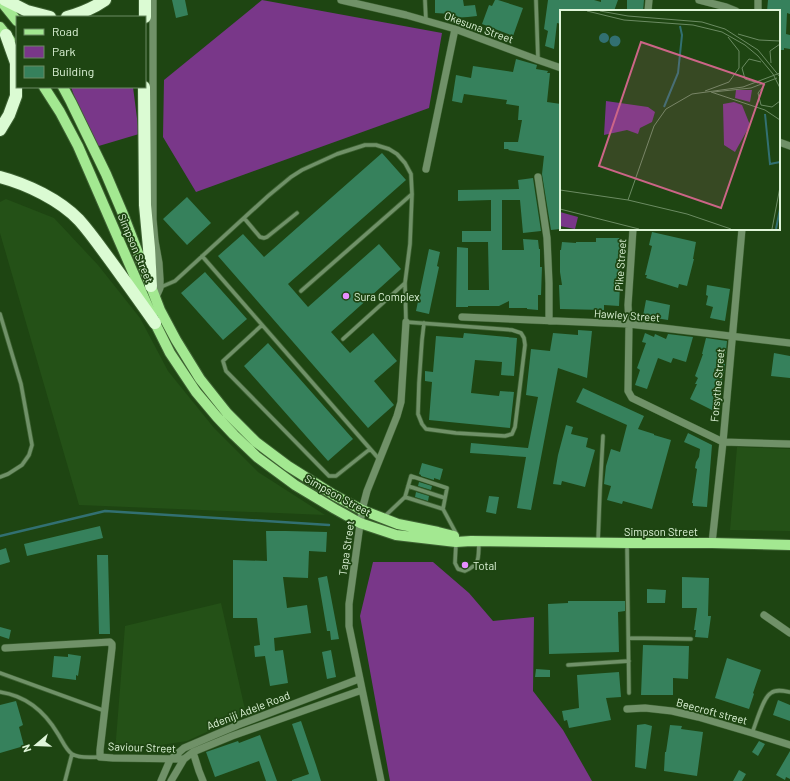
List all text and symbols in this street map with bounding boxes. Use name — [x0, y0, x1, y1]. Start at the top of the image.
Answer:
street label: Okesuna Street — [443, 8, 515, 46]
inset map — [560, 10, 780, 230]
legend — [16, 16, 146, 88]
text: Road — [52, 24, 79, 38]
text: Park — [52, 44, 76, 58]
text: Building — [52, 64, 94, 78]
street label: Simpson Street — [116, 211, 156, 285]
street label: Pike Street — [612, 238, 628, 292]
place label: Sura Complex — [354, 290, 419, 303]
marker: Sura Complex — [341, 291, 351, 301]
street label: Hawley Street — [594, 306, 660, 324]
street label: Forsythe Street — [707, 348, 727, 422]
street label: Simpson Street — [303, 471, 373, 519]
street label: Tapa Street — [336, 520, 356, 576]
street label: Simpson Street — [624, 525, 698, 538]
place label: Total — [473, 559, 497, 572]
marker: Total — [460, 560, 470, 570]
street label: Adeniji Adele Road — [205, 688, 291, 732]
street label: Beecroft street — [675, 695, 749, 727]
north arrow — [16, 725, 56, 765]
street label: Saviour Street — [108, 739, 176, 755]
text: N — [19, 743, 33, 754]

